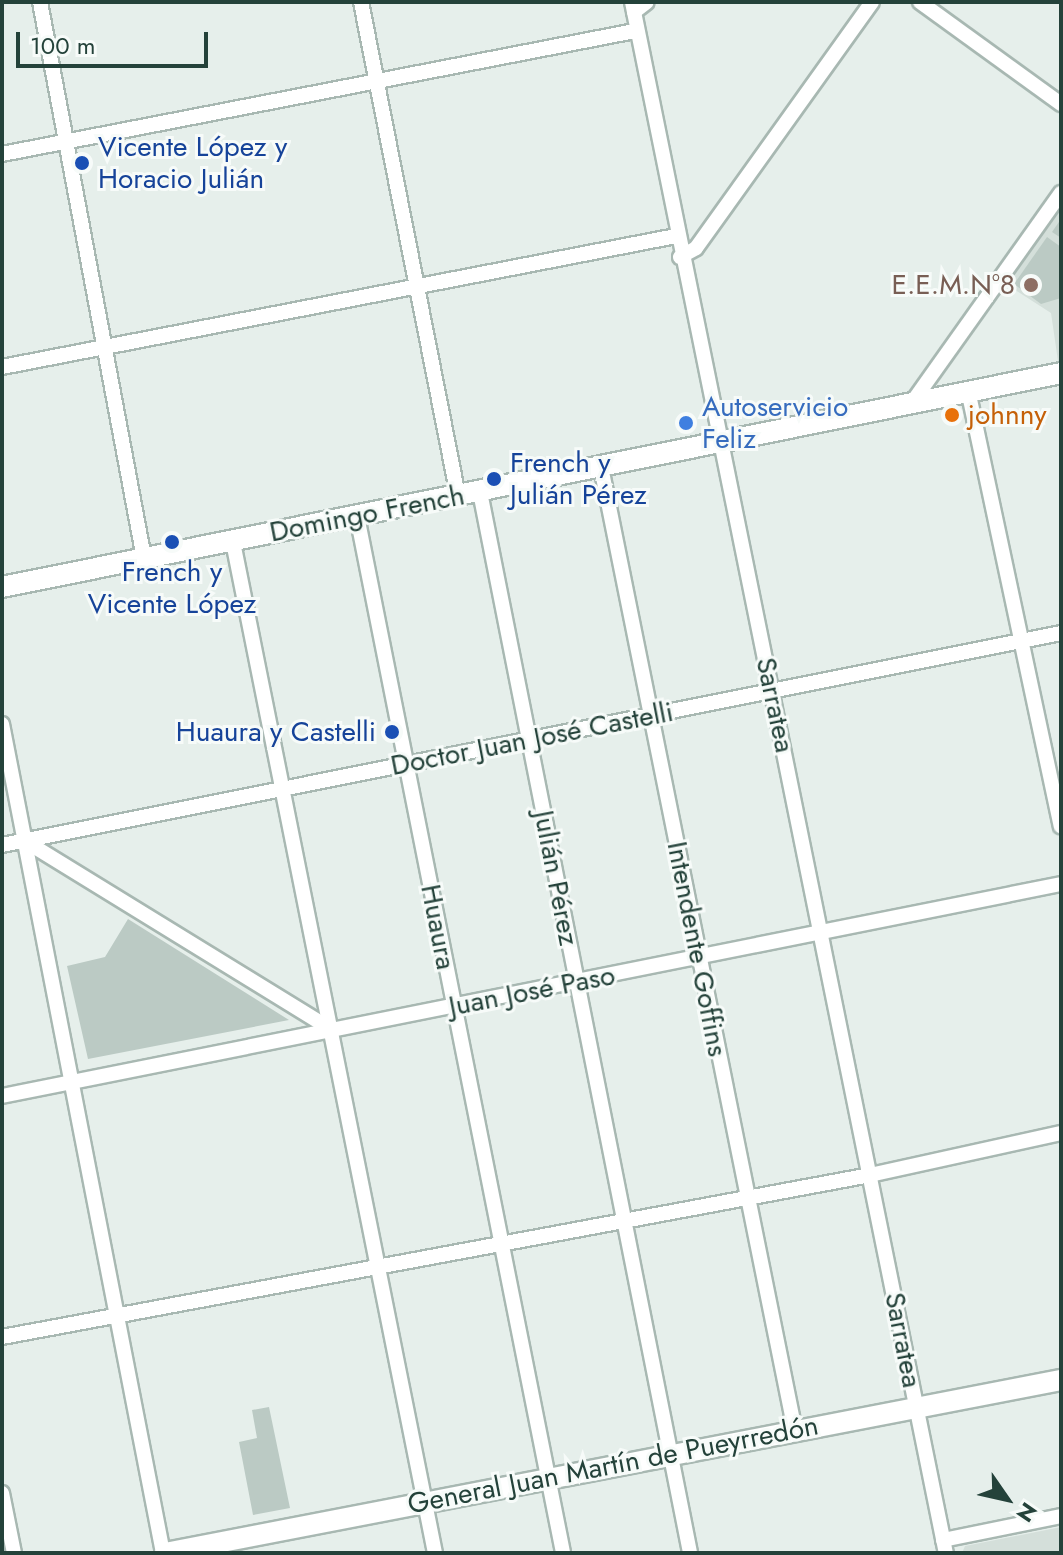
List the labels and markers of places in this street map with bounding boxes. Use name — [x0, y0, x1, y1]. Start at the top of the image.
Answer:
place label: Vicente López y Horacio Julián — [98, 130, 287, 196]
marker: Vicente López y Horacio Julián — [73, 154, 91, 172]
place label: E.E.M.N°8 — [892, 268, 1015, 302]
marker: E.E.M.N°8 — [1022, 276, 1040, 294]
place label: Autoservicio Feliz — [702, 390, 848, 456]
place label: johnny — [968, 398, 1047, 432]
marker: johnny — [943, 406, 961, 424]
marker: Autoservicio Feliz — [677, 414, 695, 432]
place label: French y Julián Pérez — [510, 446, 647, 512]
marker: French y Julián Pérez — [485, 470, 503, 488]
marker: French y Vicente López — [163, 533, 181, 551]
place label: French y Vicente López — [88, 555, 256, 621]
place label: Huaura y Castelli — [176, 715, 376, 749]
marker: Huaura y Castelli — [383, 723, 401, 741]

